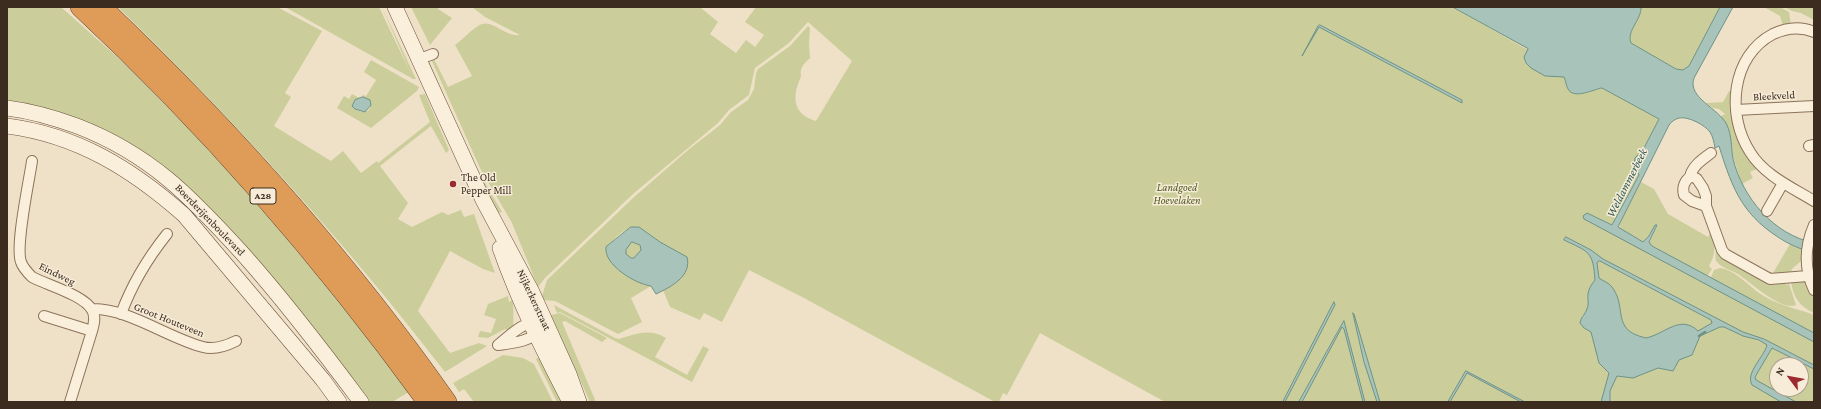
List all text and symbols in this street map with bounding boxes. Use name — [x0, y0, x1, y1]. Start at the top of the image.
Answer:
street label: Bleekveld — [1753, 88, 1795, 104]
water label: Weldammerbeek — [1604, 146, 1650, 220]
place label: The Old Pepper Mill — [461, 171, 511, 197]
marker: The Old Pepper Mill — [448, 179, 458, 189]
street label: Boerderijenboulevard — [172, 181, 248, 259]
park label: Landgoed Hoevelaken — [1153, 181, 1201, 207]
road number: A28 — [250, 188, 276, 204]
street label: Eindweg — [37, 260, 77, 288]
street label: Nijkerkerstraat — [514, 267, 554, 333]
street label: Groot Houteveen — [132, 300, 206, 340]
north arrow — [1769, 357, 1809, 397]
text: N — [1773, 365, 1787, 378]

